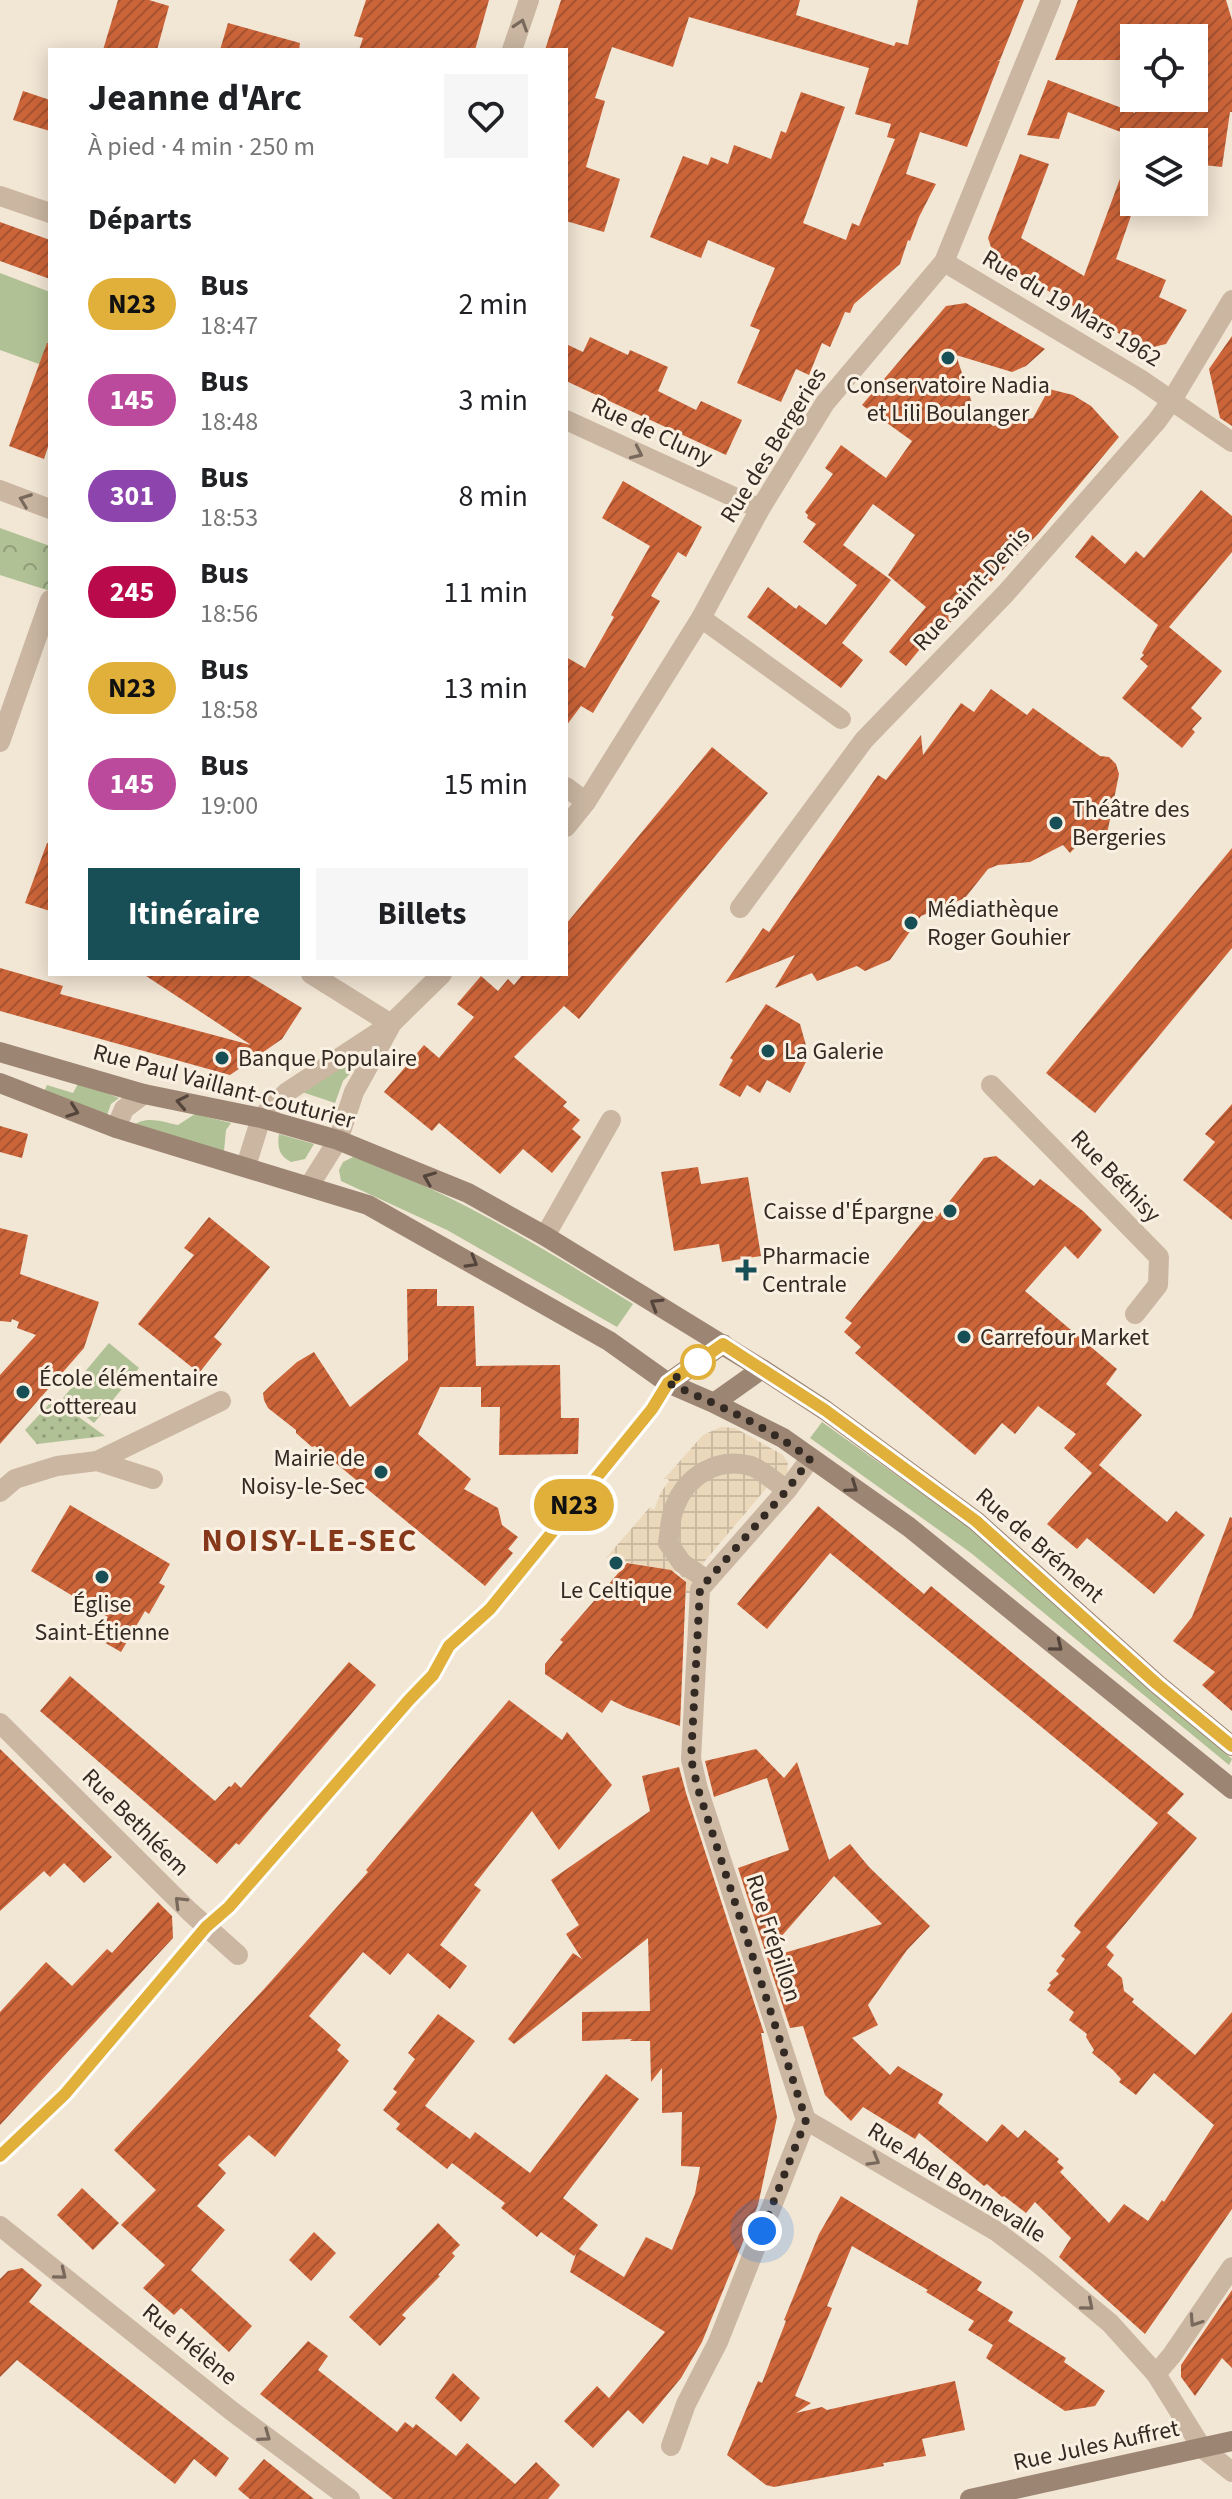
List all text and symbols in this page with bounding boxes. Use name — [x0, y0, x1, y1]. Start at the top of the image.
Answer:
one-way arrow — [511, 19, 527, 33]
map controls — [1120, 24, 1208, 216]
button: locate — [1120, 24, 1208, 112]
text: Jeanne d'Arc — [88, 71, 302, 125]
button: heart — [444, 74, 528, 158]
text: À pied · 4 min · 250 m — [88, 128, 315, 165]
button: layers — [1120, 128, 1208, 216]
text: Départs — [88, 198, 192, 241]
street label: Rue du 19 Mars 1962 — [975, 241, 1168, 376]
text: Bus — [200, 264, 248, 307]
text: 2 min — [458, 283, 528, 326]
text: N23 — [108, 284, 156, 324]
text: 18:47 — [200, 307, 258, 344]
marker: Conservatoire Nadia et Lili Boulanger — [939, 349, 957, 367]
text: Bus — [200, 360, 248, 403]
street label: Rue des Bergeries — [712, 361, 835, 530]
place label: Conservatoire Nadia et Lili Boulanger — [846, 368, 1050, 431]
text: 3 min — [458, 379, 528, 422]
text: 145 — [110, 380, 154, 420]
street label: Rue de Cluny — [585, 388, 718, 475]
text: 18:48 — [200, 403, 258, 440]
one-way arrow — [629, 443, 643, 459]
text: Bus — [200, 456, 248, 499]
text: 8 min — [458, 475, 528, 518]
text: 301 — [110, 476, 154, 516]
one-way arrow — [19, 493, 33, 509]
text: 18:53 — [200, 499, 258, 536]
street label: Rue Saint-Denis — [905, 520, 1038, 659]
text: Bus — [200, 552, 248, 595]
text: 11 min — [444, 571, 528, 614]
text: 245 — [110, 572, 154, 612]
text: 18:56 — [200, 595, 258, 632]
text: Bus — [200, 648, 248, 691]
text: 13 min — [444, 667, 528, 710]
text: N23 — [108, 668, 156, 708]
text: 18:58 — [200, 691, 258, 728]
text: Bus — [200, 744, 248, 787]
text: 15 min — [444, 763, 528, 806]
text: 145 — [110, 764, 154, 804]
text: 19:00 — [200, 787, 258, 824]
place label: Théâtre des Bergeries — [1072, 792, 1189, 855]
marker: Théâtre des Bergeries — [1047, 814, 1065, 832]
button: Itinéraire — [88, 868, 300, 960]
button: Billets — [316, 868, 528, 960]
place label: Médiathèque Roger Gouhier — [927, 892, 1071, 955]
marker: Médiathèque Roger Gouhier — [902, 914, 920, 932]
place label: La Galerie — [784, 1034, 884, 1069]
street label: Rue Paul Vaillant-Couturier — [89, 1035, 359, 1138]
place label: Banque Populaire — [238, 1041, 417, 1076]
marker: La Galerie — [759, 1042, 777, 1060]
marker: Banque Populaire — [213, 1049, 231, 1067]
one-way arrow — [175, 1094, 188, 1111]
one-way arrow — [65, 1102, 79, 1118]
street label: Rue Béthisy — [1062, 1122, 1169, 1231]
one-way arrow — [423, 1171, 437, 1187]
place label: Caisse d'Épargne — [763, 1194, 934, 1229]
marker: Caisse d'Épargne — [941, 1202, 959, 1220]
place label: Pharmacie Centrale — [762, 1239, 870, 1302]
one-way arrow — [463, 1252, 477, 1268]
marker: Pharmacie Centrale — [737, 1261, 755, 1279]
one-way arrow — [650, 1298, 665, 1314]
place label: Carrefour Market — [980, 1320, 1149, 1355]
marker: Carrefour Market — [955, 1328, 973, 1346]
unlabelled marker — [681, 1345, 715, 1379]
place label: École élémentaire Cottereau — [39, 1361, 218, 1424]
marker: École élémentaire Cottereau — [14, 1383, 32, 1401]
place label: Mairie de Noisy-le-Sec — [241, 1441, 365, 1504]
marker: Mairie de Noisy-le-Sec — [372, 1463, 390, 1481]
one-way arrow — [843, 1477, 857, 1492]
line badge: N23 — [528, 1479, 620, 1531]
street label: Rue de Brément — [968, 1479, 1112, 1611]
text: N23 — [550, 1485, 598, 1525]
district label: NOISY-LE-SEC — [202, 1518, 418, 1564]
marker: Le Celtique — [607, 1554, 625, 1572]
marker: Église Saint-Étienne — [93, 1568, 111, 1586]
place label: Le Celtique — [560, 1573, 672, 1608]
place label: Église Saint-Étienne — [34, 1587, 170, 1650]
one-way arrow — [1048, 1637, 1063, 1651]
street label: Rue Bethléem — [74, 1760, 198, 1884]
street label: Rue Frépillon — [736, 1870, 811, 2007]
one-way arrow — [175, 1897, 190, 1911]
street label: Rue Abel Bonnevalle — [861, 2113, 1053, 2252]
one-way arrow — [865, 2150, 880, 2166]
your location — [742, 2211, 782, 2251]
one-way arrow — [52, 2265, 67, 2279]
street label: Rue Hélène — [134, 2295, 245, 2394]
one-way arrow — [1079, 2295, 1094, 2310]
one-way arrow — [1190, 2313, 1205, 2327]
street label: Rue Jules Auffret — [1010, 2411, 1182, 2480]
one-way arrow — [256, 2426, 270, 2441]

